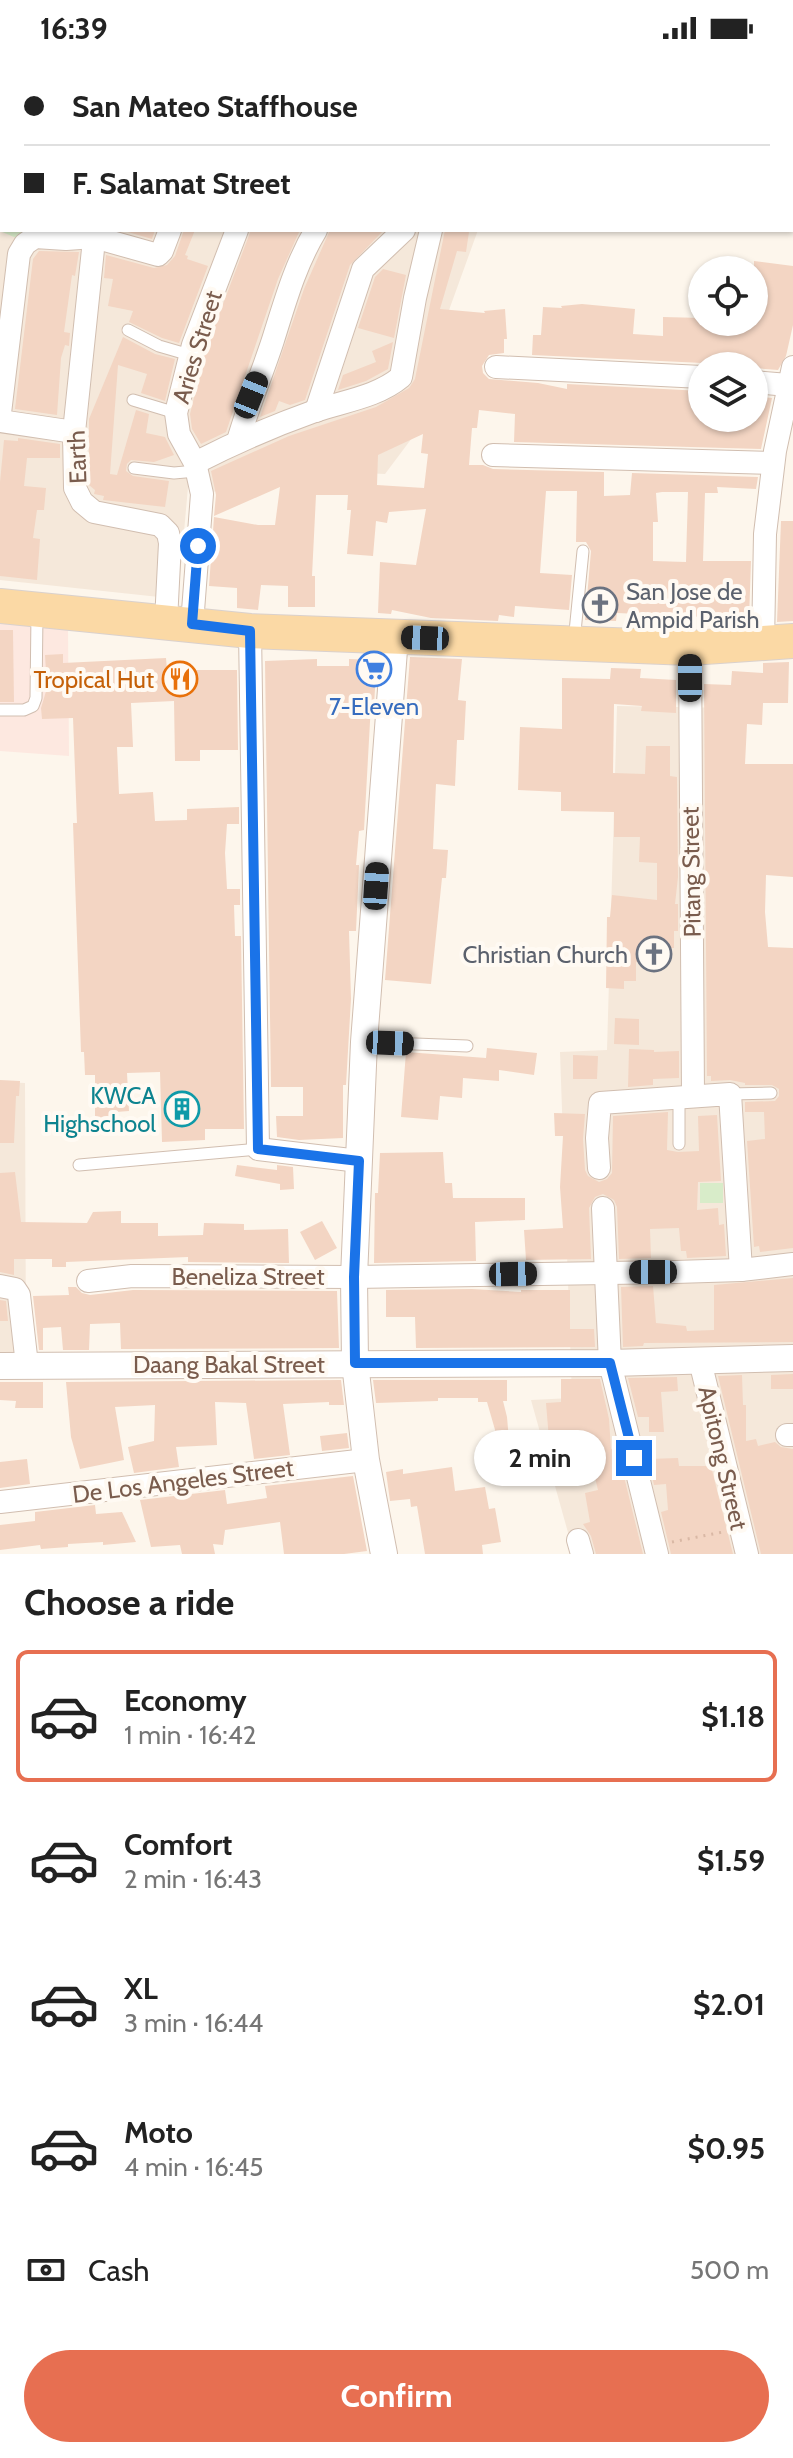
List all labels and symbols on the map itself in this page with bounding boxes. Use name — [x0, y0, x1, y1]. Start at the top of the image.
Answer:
street label: Aries Street — [166, 287, 228, 407]
car — [231, 368, 271, 422]
street label: Earth — [62, 430, 92, 484]
route start — [180, 528, 216, 564]
place label: San Jose de Ampid Parish — [626, 577, 760, 634]
church icon: San Jose de Ampid Parish — [581, 586, 619, 624]
car — [401, 625, 449, 651]
supermarket icon: 7-Eleven — [355, 650, 393, 688]
car — [678, 654, 702, 702]
restaurant icon: Tropical Hut — [161, 660, 199, 698]
place label: Tropical Hut — [34, 665, 154, 694]
place label: 7-Eleven — [329, 692, 419, 721]
street label: Pitang Street — [675, 806, 707, 938]
car — [362, 861, 390, 911]
church icon: Christian Church — [635, 935, 673, 973]
place label: Christian Church — [463, 940, 628, 969]
car — [366, 1030, 414, 1056]
place label: KWCA Highschool — [43, 1081, 156, 1138]
building icon: KWCA Highschool — [163, 1090, 201, 1128]
car — [629, 1260, 677, 1284]
street label: Beneliza Street — [172, 1262, 324, 1291]
car — [489, 1262, 537, 1286]
street label: Daang Bakal Street — [133, 1350, 325, 1379]
street label: Apitong Street — [692, 1383, 754, 1533]
callout: 2 min — [474, 1430, 606, 1486]
route end — [616, 1440, 652, 1476]
street label: De Los Angeles Street — [71, 1453, 295, 1509]

